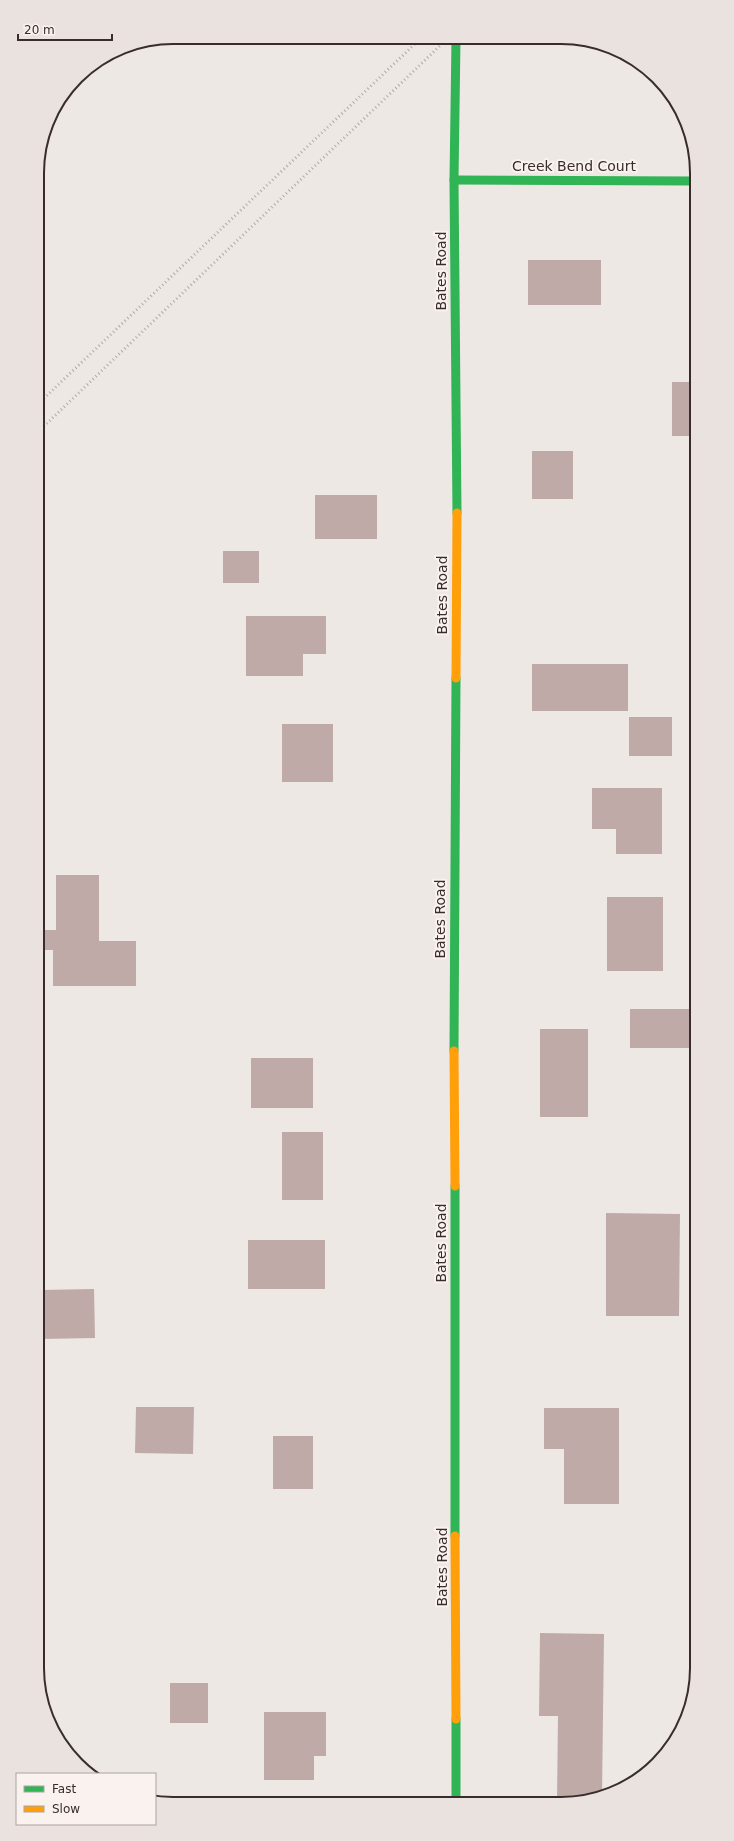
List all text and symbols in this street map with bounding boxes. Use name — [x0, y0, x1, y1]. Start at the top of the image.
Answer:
scale bar — [18, 16, 112, 42]
text: 20 m — [24, 23, 55, 37]
street label: Creek Bend Court — [512, 158, 636, 174]
street label: Bates Road — [433, 231, 449, 311]
street label: Bates Road — [434, 555, 450, 635]
street label: Bates Road — [432, 879, 448, 959]
street label: Bates Road — [433, 1203, 449, 1283]
street label: Bates Road — [434, 1527, 450, 1607]
legend — [16, 1773, 156, 1825]
text: Fast — [52, 1782, 76, 1796]
text: Slow — [52, 1802, 80, 1816]

